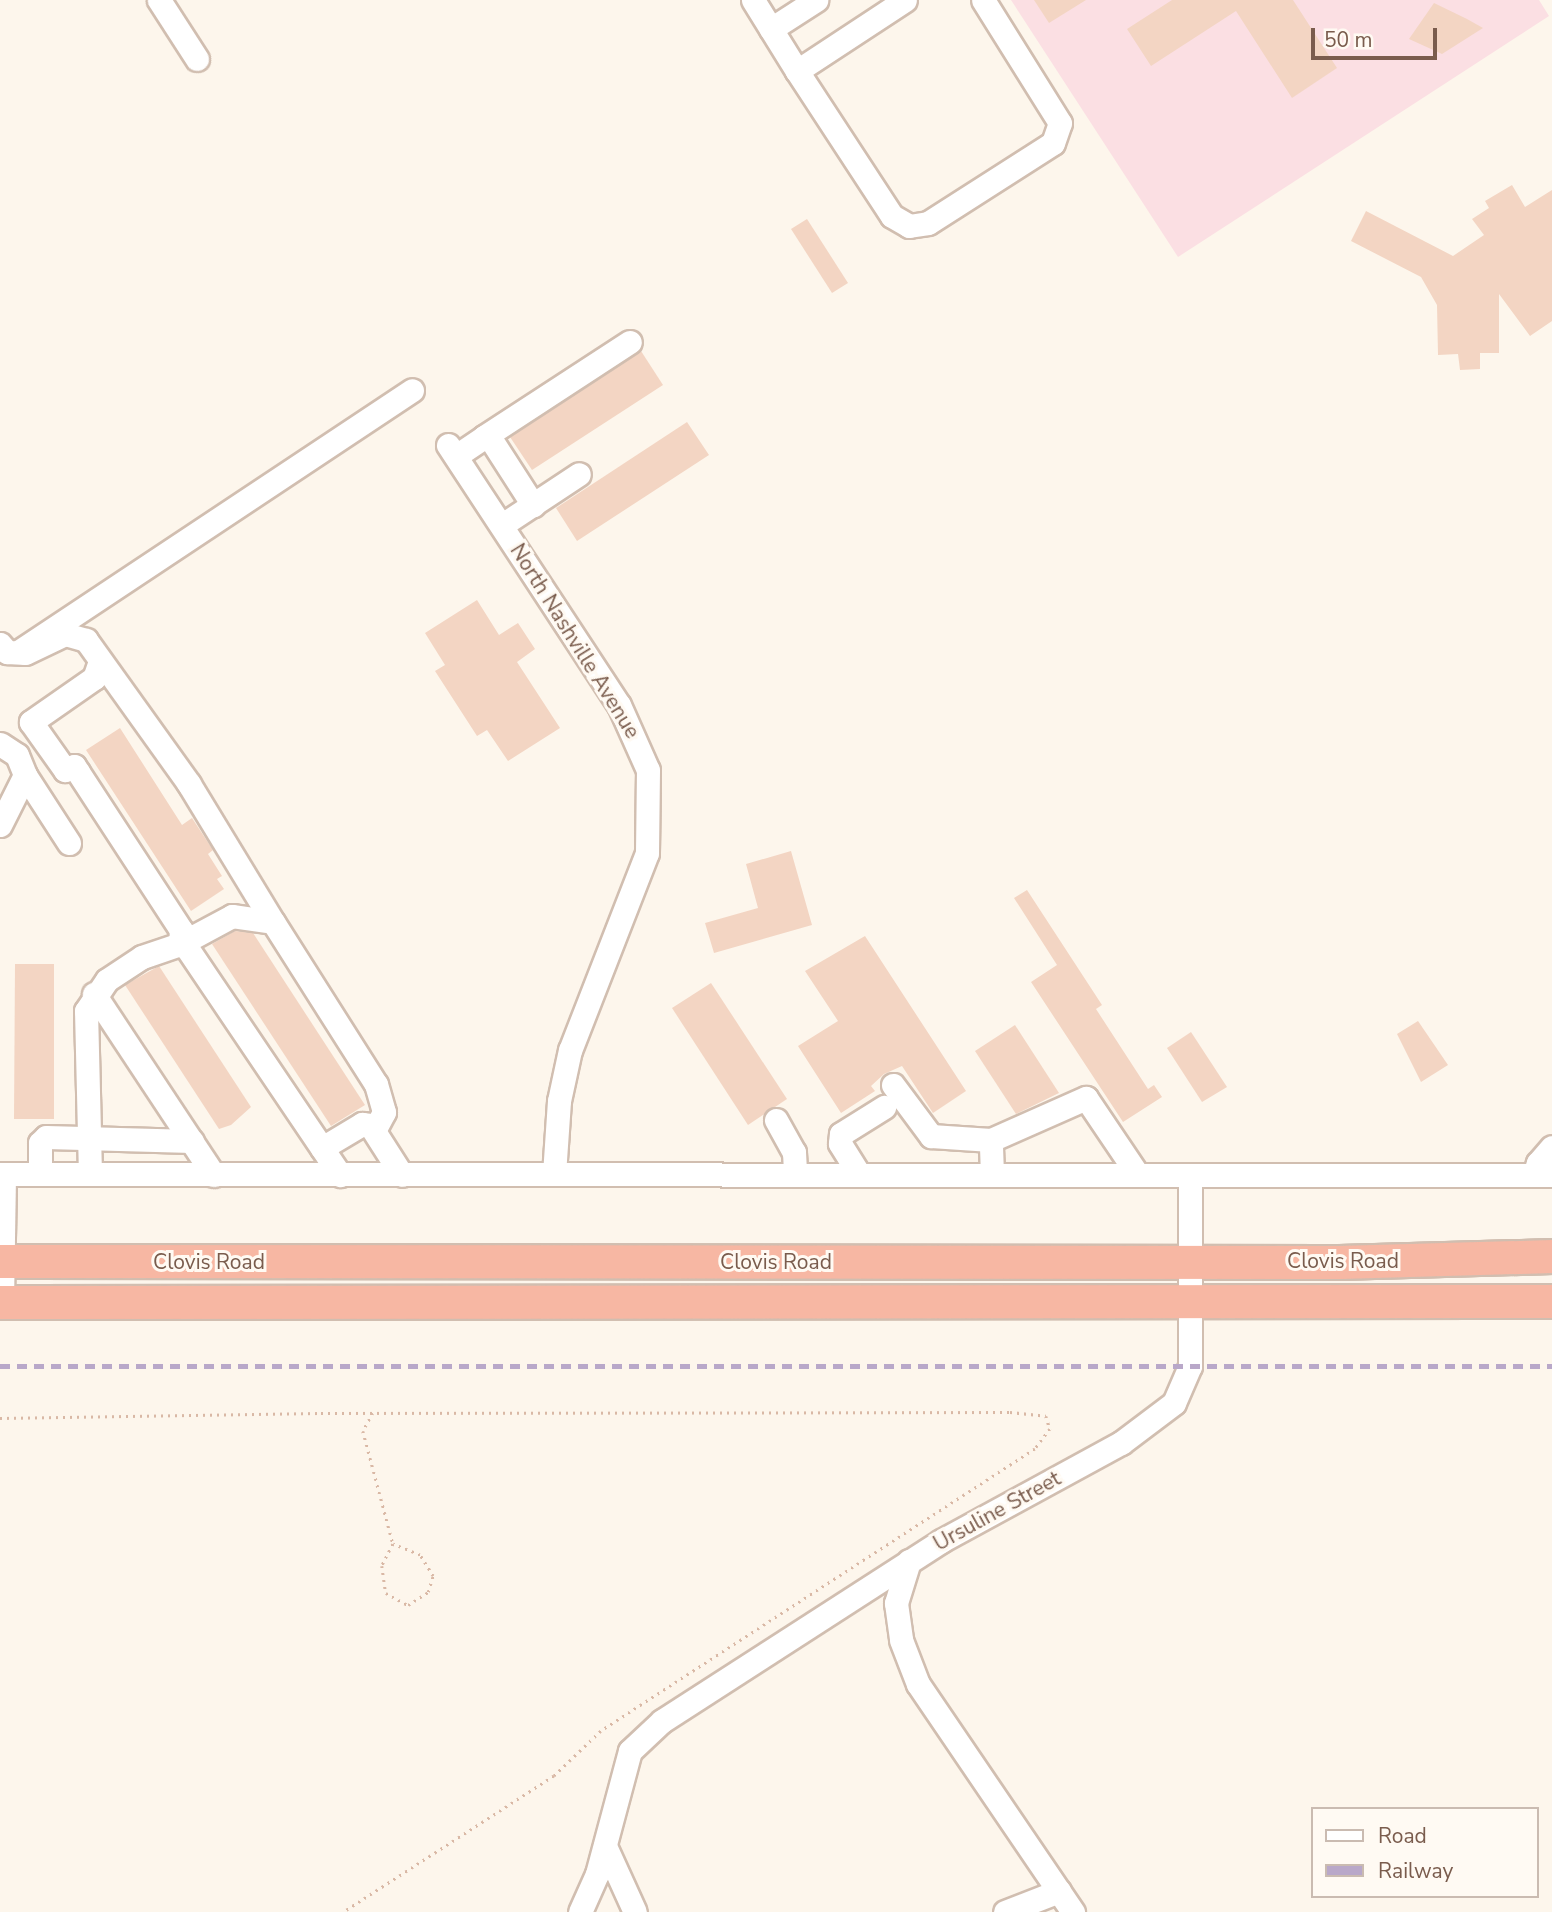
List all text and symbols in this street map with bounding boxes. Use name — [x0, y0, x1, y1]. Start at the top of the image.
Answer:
scale bar — [1314, 14, 1440, 58]
text: 50 m — [1324, 26, 1373, 54]
street label: North Nashville Avenue — [505, 539, 645, 743]
street label: Clovis Road — [1287, 1248, 1399, 1274]
street label: Clovis Road — [153, 1249, 265, 1275]
street label: Clovis Road — [720, 1249, 832, 1275]
street label: Ursuline Street — [929, 1466, 1065, 1556]
legend — [1310, 1807, 1538, 1898]
text: Road — [1378, 1822, 1427, 1850]
text: Railway — [1378, 1857, 1453, 1885]

